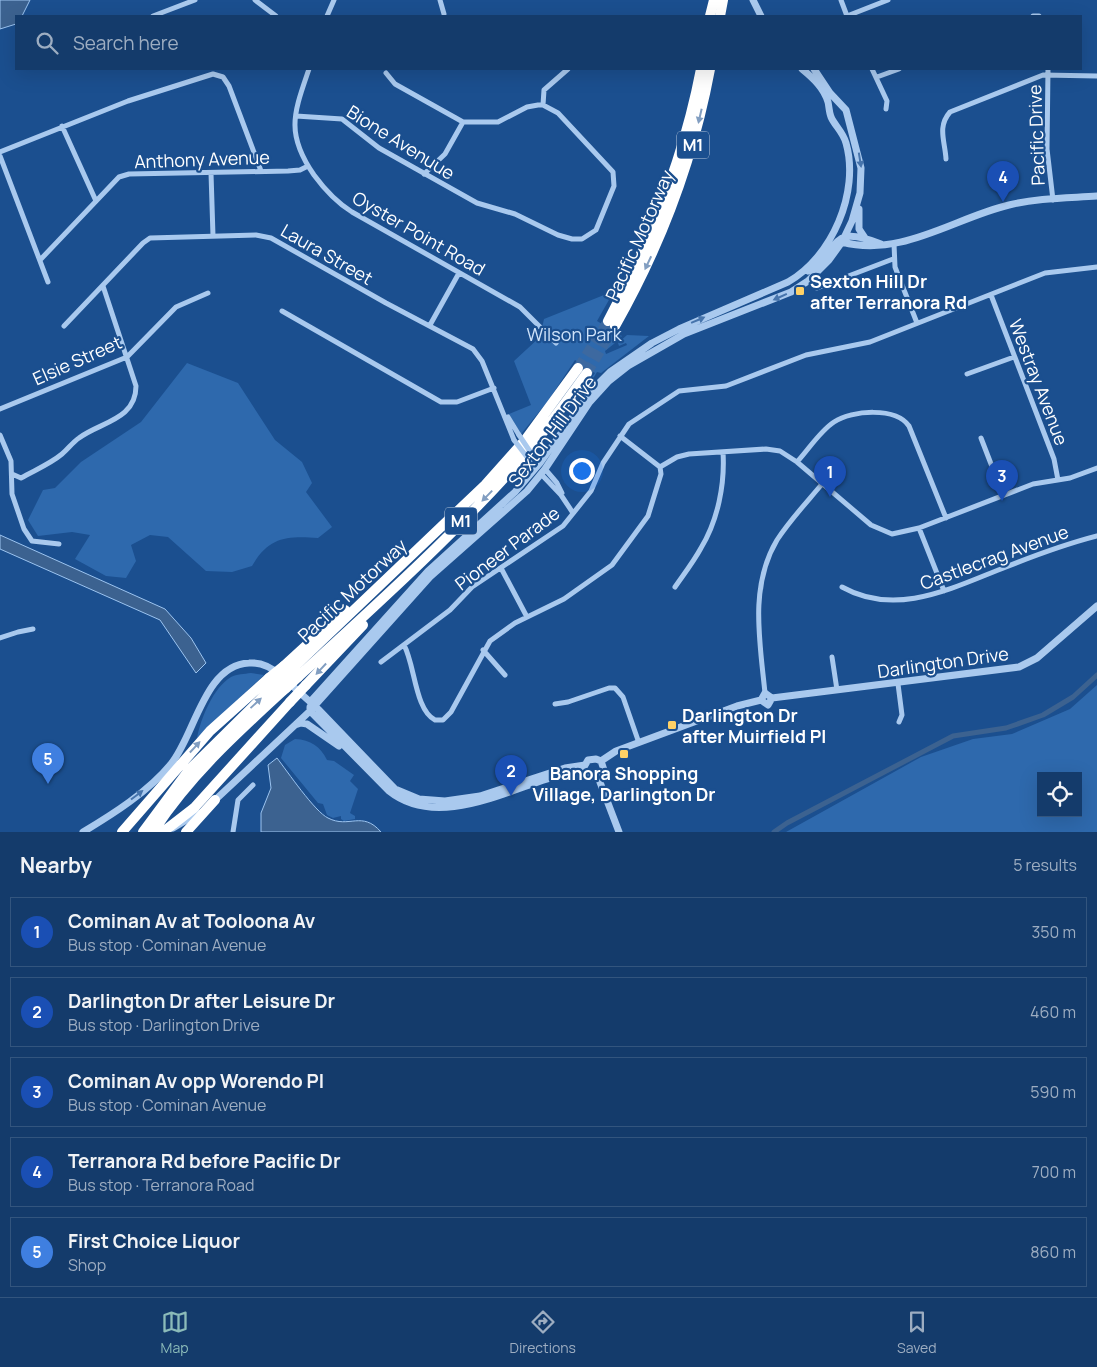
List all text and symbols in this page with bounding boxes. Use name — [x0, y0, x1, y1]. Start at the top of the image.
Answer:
search box — [15, 15, 1082, 70]
icon: search — [33, 29, 61, 57]
text: Search here — [73, 30, 179, 56]
street label: Pacific Drive — [1022, 84, 1050, 186]
street label: Bione Avenuue — [343, 99, 459, 185]
one-way arrow — [696, 109, 704, 124]
road number: M1 — [677, 132, 709, 158]
street label: Anthony Avenue — [134, 145, 270, 173]
one-way arrow — [856, 153, 864, 169]
pin: 4 — [987, 161, 1019, 202]
street label: Pacific Motorway — [599, 165, 679, 304]
street label: Oyster Point Road — [348, 185, 490, 281]
street label: Laura Street — [277, 218, 377, 290]
one-way arrow — [644, 256, 652, 270]
place label: Sexton Hill Dr after Terranora Rd — [810, 269, 967, 314]
marker: Sexton Hill Dr after Terranora Rd — [794, 285, 806, 297]
one-way arrow — [773, 293, 787, 301]
street label: Westray Avenue — [1004, 315, 1074, 449]
one-way arrow — [691, 316, 705, 324]
park label: Wilson Park — [526, 322, 623, 346]
street label: Elsie Street — [29, 330, 125, 390]
street label: Sexton Hill Drive — [502, 371, 602, 491]
pin: 1 — [814, 456, 846, 497]
your location — [569, 458, 595, 484]
pin: 3 — [986, 460, 1018, 501]
one-way arrow — [481, 490, 493, 502]
street label: Pioneer Parade — [450, 501, 564, 595]
road number: M1 — [445, 508, 477, 534]
street label: Castlecrag Avenue — [916, 519, 1072, 595]
street label: Pacific Motorway — [292, 533, 412, 647]
street label: Darlington Drive — [876, 641, 1010, 683]
one-way arrow — [315, 662, 327, 674]
one-way arrow — [249, 698, 262, 709]
place label: Darlington Dr after Muirfield Pl — [682, 703, 826, 748]
marker: Darlington Dr after Muirfield Pl — [666, 719, 678, 731]
one-way arrow — [189, 742, 201, 754]
pin: 5 — [32, 743, 64, 784]
marker: Banora Shopping Village, Darlington Dr — [618, 748, 630, 760]
pin: 2 — [495, 755, 527, 796]
place label: Banora Shopping Village, Darlington Dr — [533, 761, 716, 806]
map controls — [1037, 772, 1082, 817]
button: locate — [1037, 772, 1082, 817]
one-way arrow — [130, 789, 143, 800]
text: Nearby — [20, 851, 92, 879]
text: 5 results — [1013, 854, 1077, 876]
text: Cominan Av at Tooloona Av — [68, 908, 315, 934]
text: 1 — [33, 921, 41, 943]
text: 350 m — [1031, 921, 1076, 943]
text: Bus stop · Cominan Avenue — [68, 934, 266, 956]
text: Darlington Dr after Leisure Dr — [68, 988, 335, 1014]
text: 2 — [32, 1001, 42, 1023]
text: 460 m — [1030, 1001, 1076, 1023]
text: Bus stop · Darlington Drive — [68, 1014, 260, 1036]
text: Cominan Av opp Worendo Pl — [68, 1068, 324, 1094]
text: 3 — [32, 1081, 42, 1103]
text: 590 m — [1030, 1081, 1076, 1103]
text: Bus stop · Cominan Avenue — [68, 1094, 266, 1116]
text: Terranora Rd before Pacific Dr — [68, 1148, 340, 1174]
text: 4 — [32, 1161, 42, 1183]
text: 700 m — [1032, 1161, 1076, 1183]
text: Bus stop · Terranora Road — [68, 1174, 254, 1196]
text: First Choice Liquor — [68, 1228, 240, 1254]
text: 5 — [32, 1241, 42, 1263]
text: 860 m — [1030, 1241, 1076, 1263]
text: Shop — [68, 1254, 106, 1276]
tab: Map — [161, 1308, 189, 1357]
tab: Directions — [510, 1308, 576, 1357]
tab: Saved — [897, 1308, 936, 1357]

